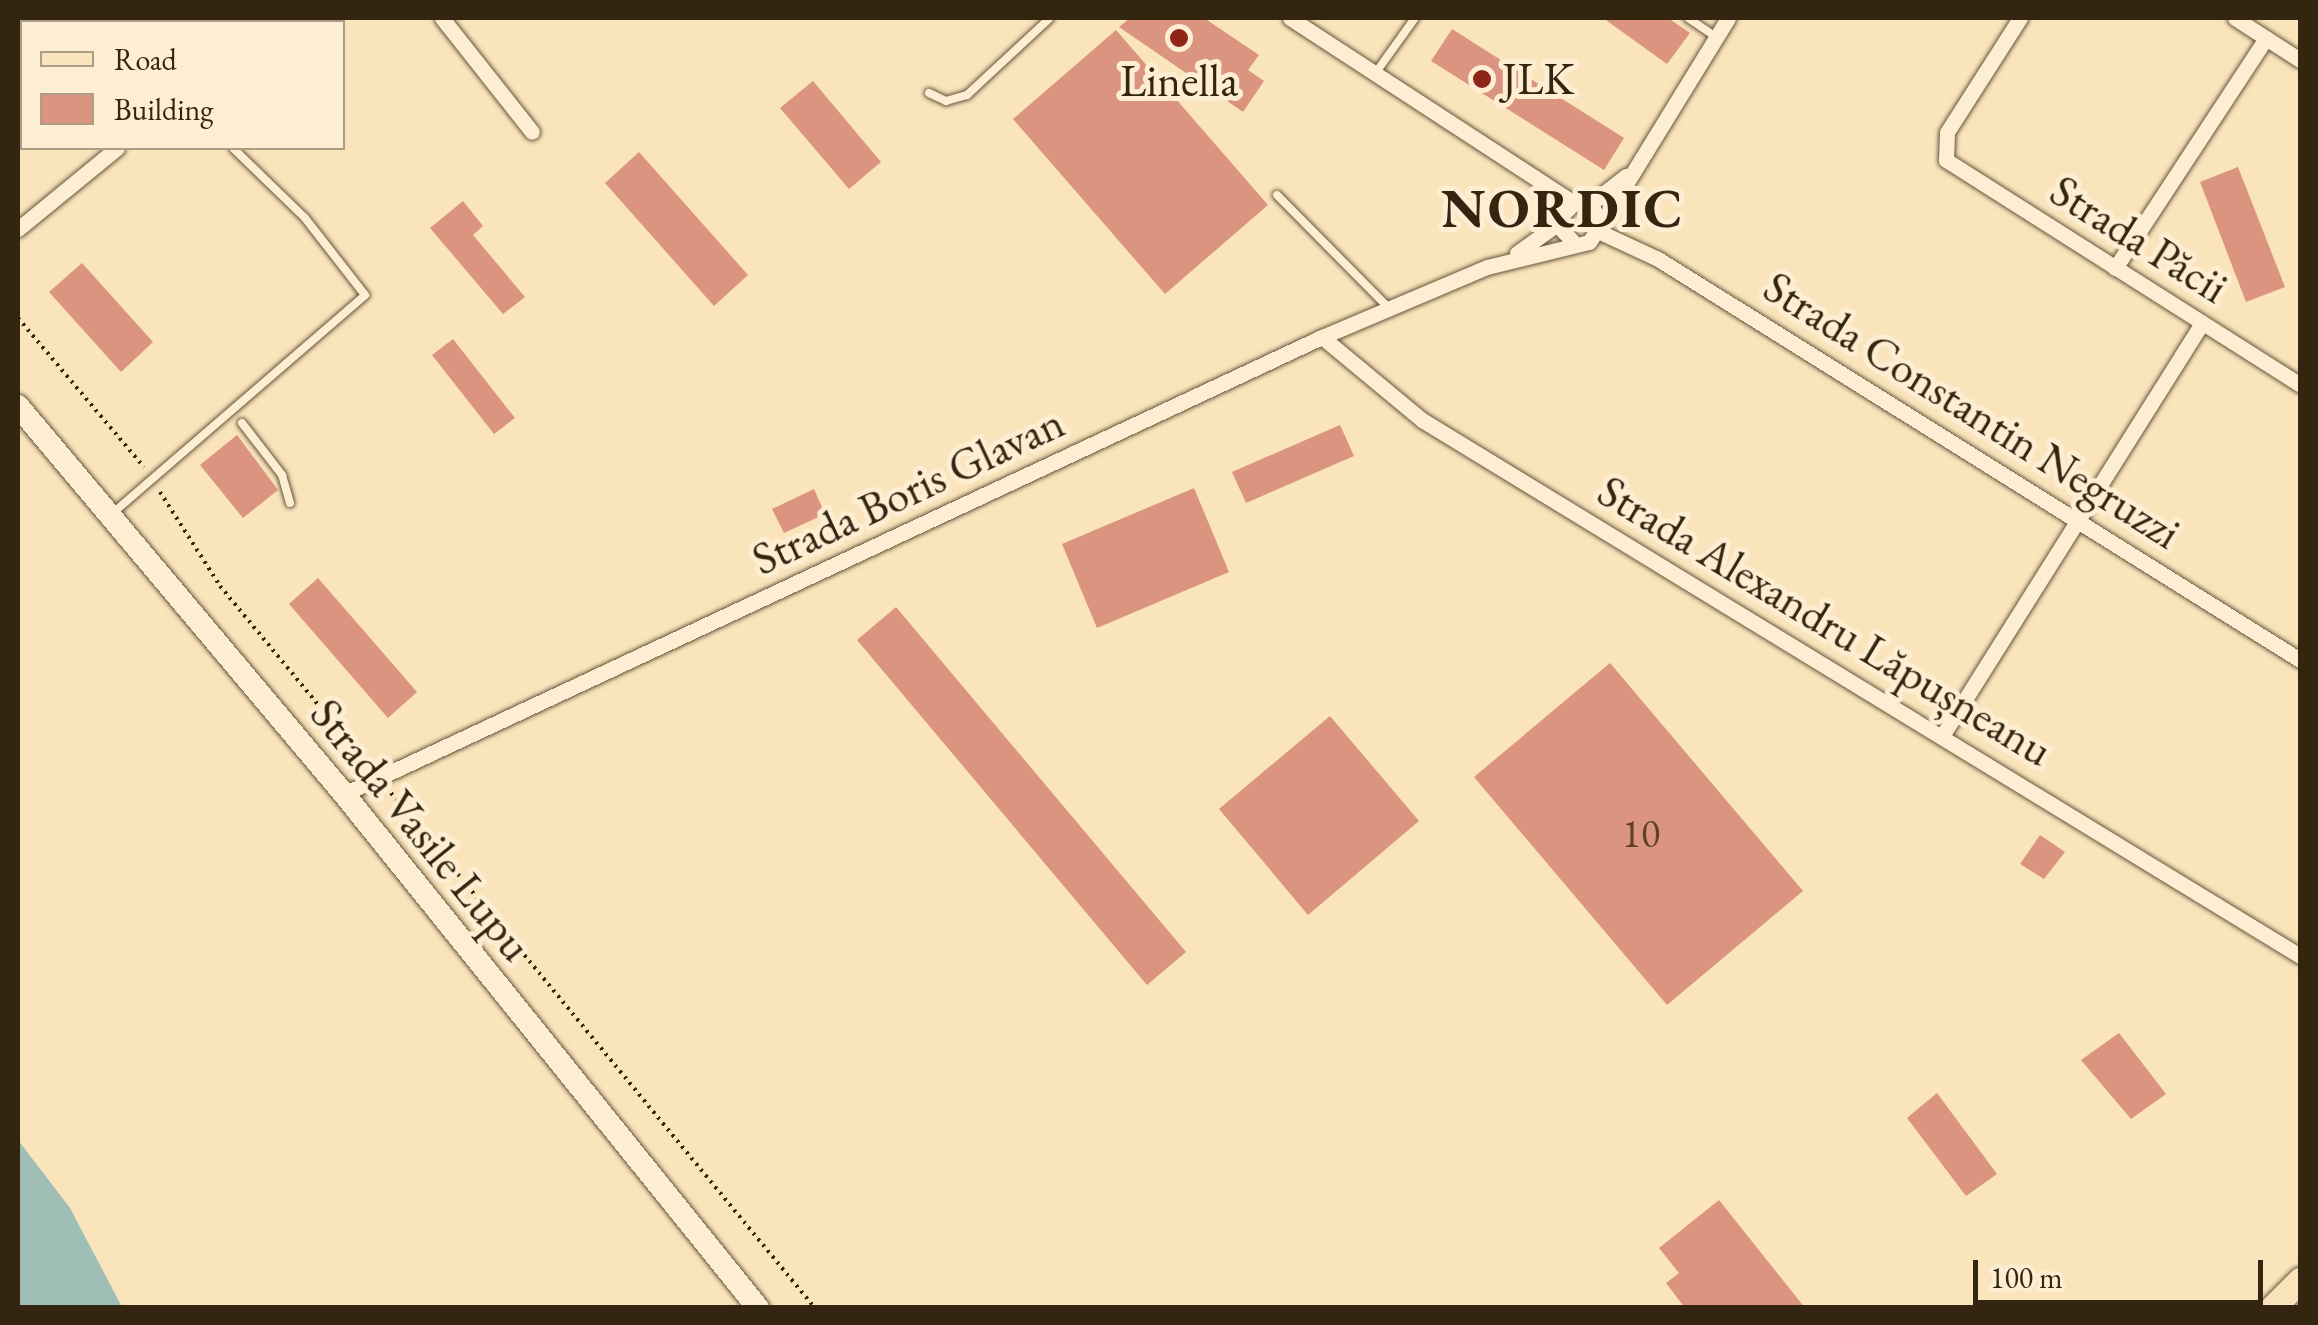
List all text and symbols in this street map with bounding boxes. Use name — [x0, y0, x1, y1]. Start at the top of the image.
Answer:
legend — [20, 20, 345, 150]
marker: Linella — [1168, 27, 1190, 49]
text: Road — [114, 40, 177, 79]
place label: JLK — [1502, 52, 1574, 106]
place label: Linella — [1120, 54, 1238, 108]
marker: JLK — [1471, 68, 1493, 90]
text: Building — [114, 90, 213, 129]
street label: Strada Păcii — [2040, 163, 2238, 315]
district label: NORDIC — [1441, 175, 1685, 241]
street label: Strada Constantin Negruzzi — [1754, 260, 2190, 560]
street label: Strada Boris Glavan — [744, 395, 1072, 587]
street label: Strada Alexandru Lăpușneanu — [1588, 464, 2062, 778]
street label: Strada Vasile Lupu — [299, 688, 543, 972]
house number: 10 — [1622, 809, 1660, 857]
scale bar — [1978, 1240, 2268, 1302]
text: 100 m — [1990, 1258, 2063, 1297]

